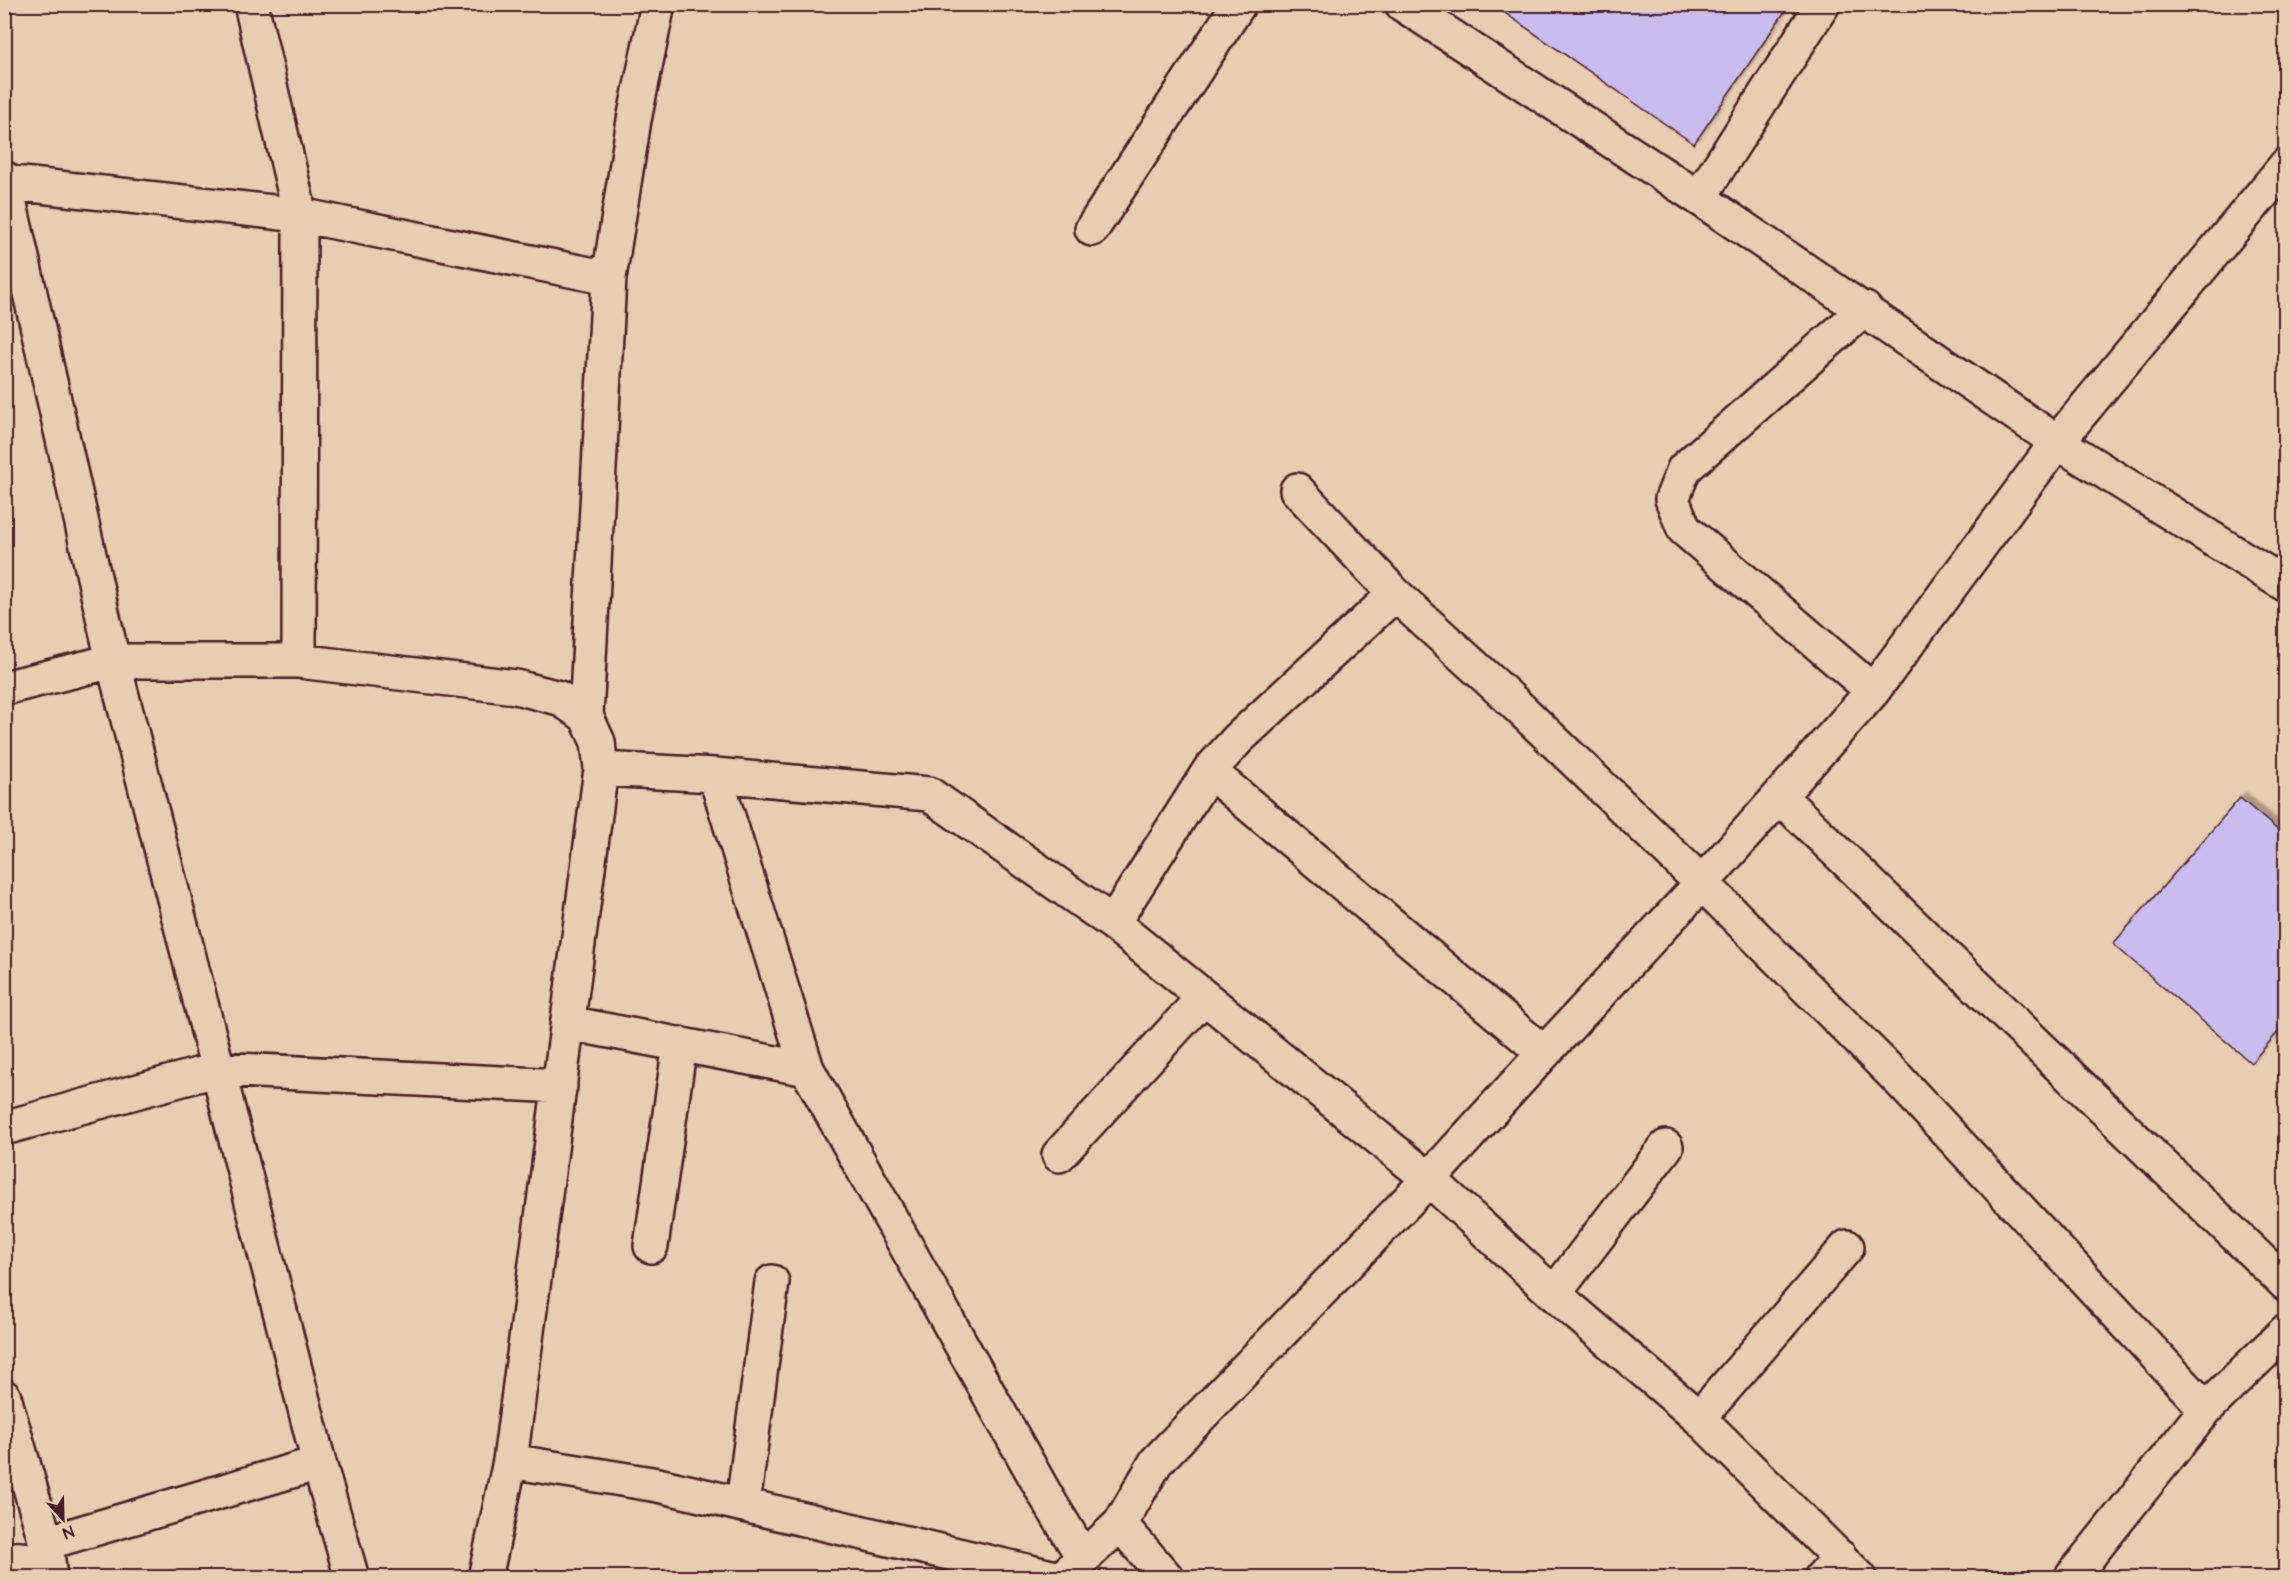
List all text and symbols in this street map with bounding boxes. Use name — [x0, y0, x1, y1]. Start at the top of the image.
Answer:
north arrow — [33, 1489, 93, 1549]
text: N — [59, 1520, 77, 1544]

